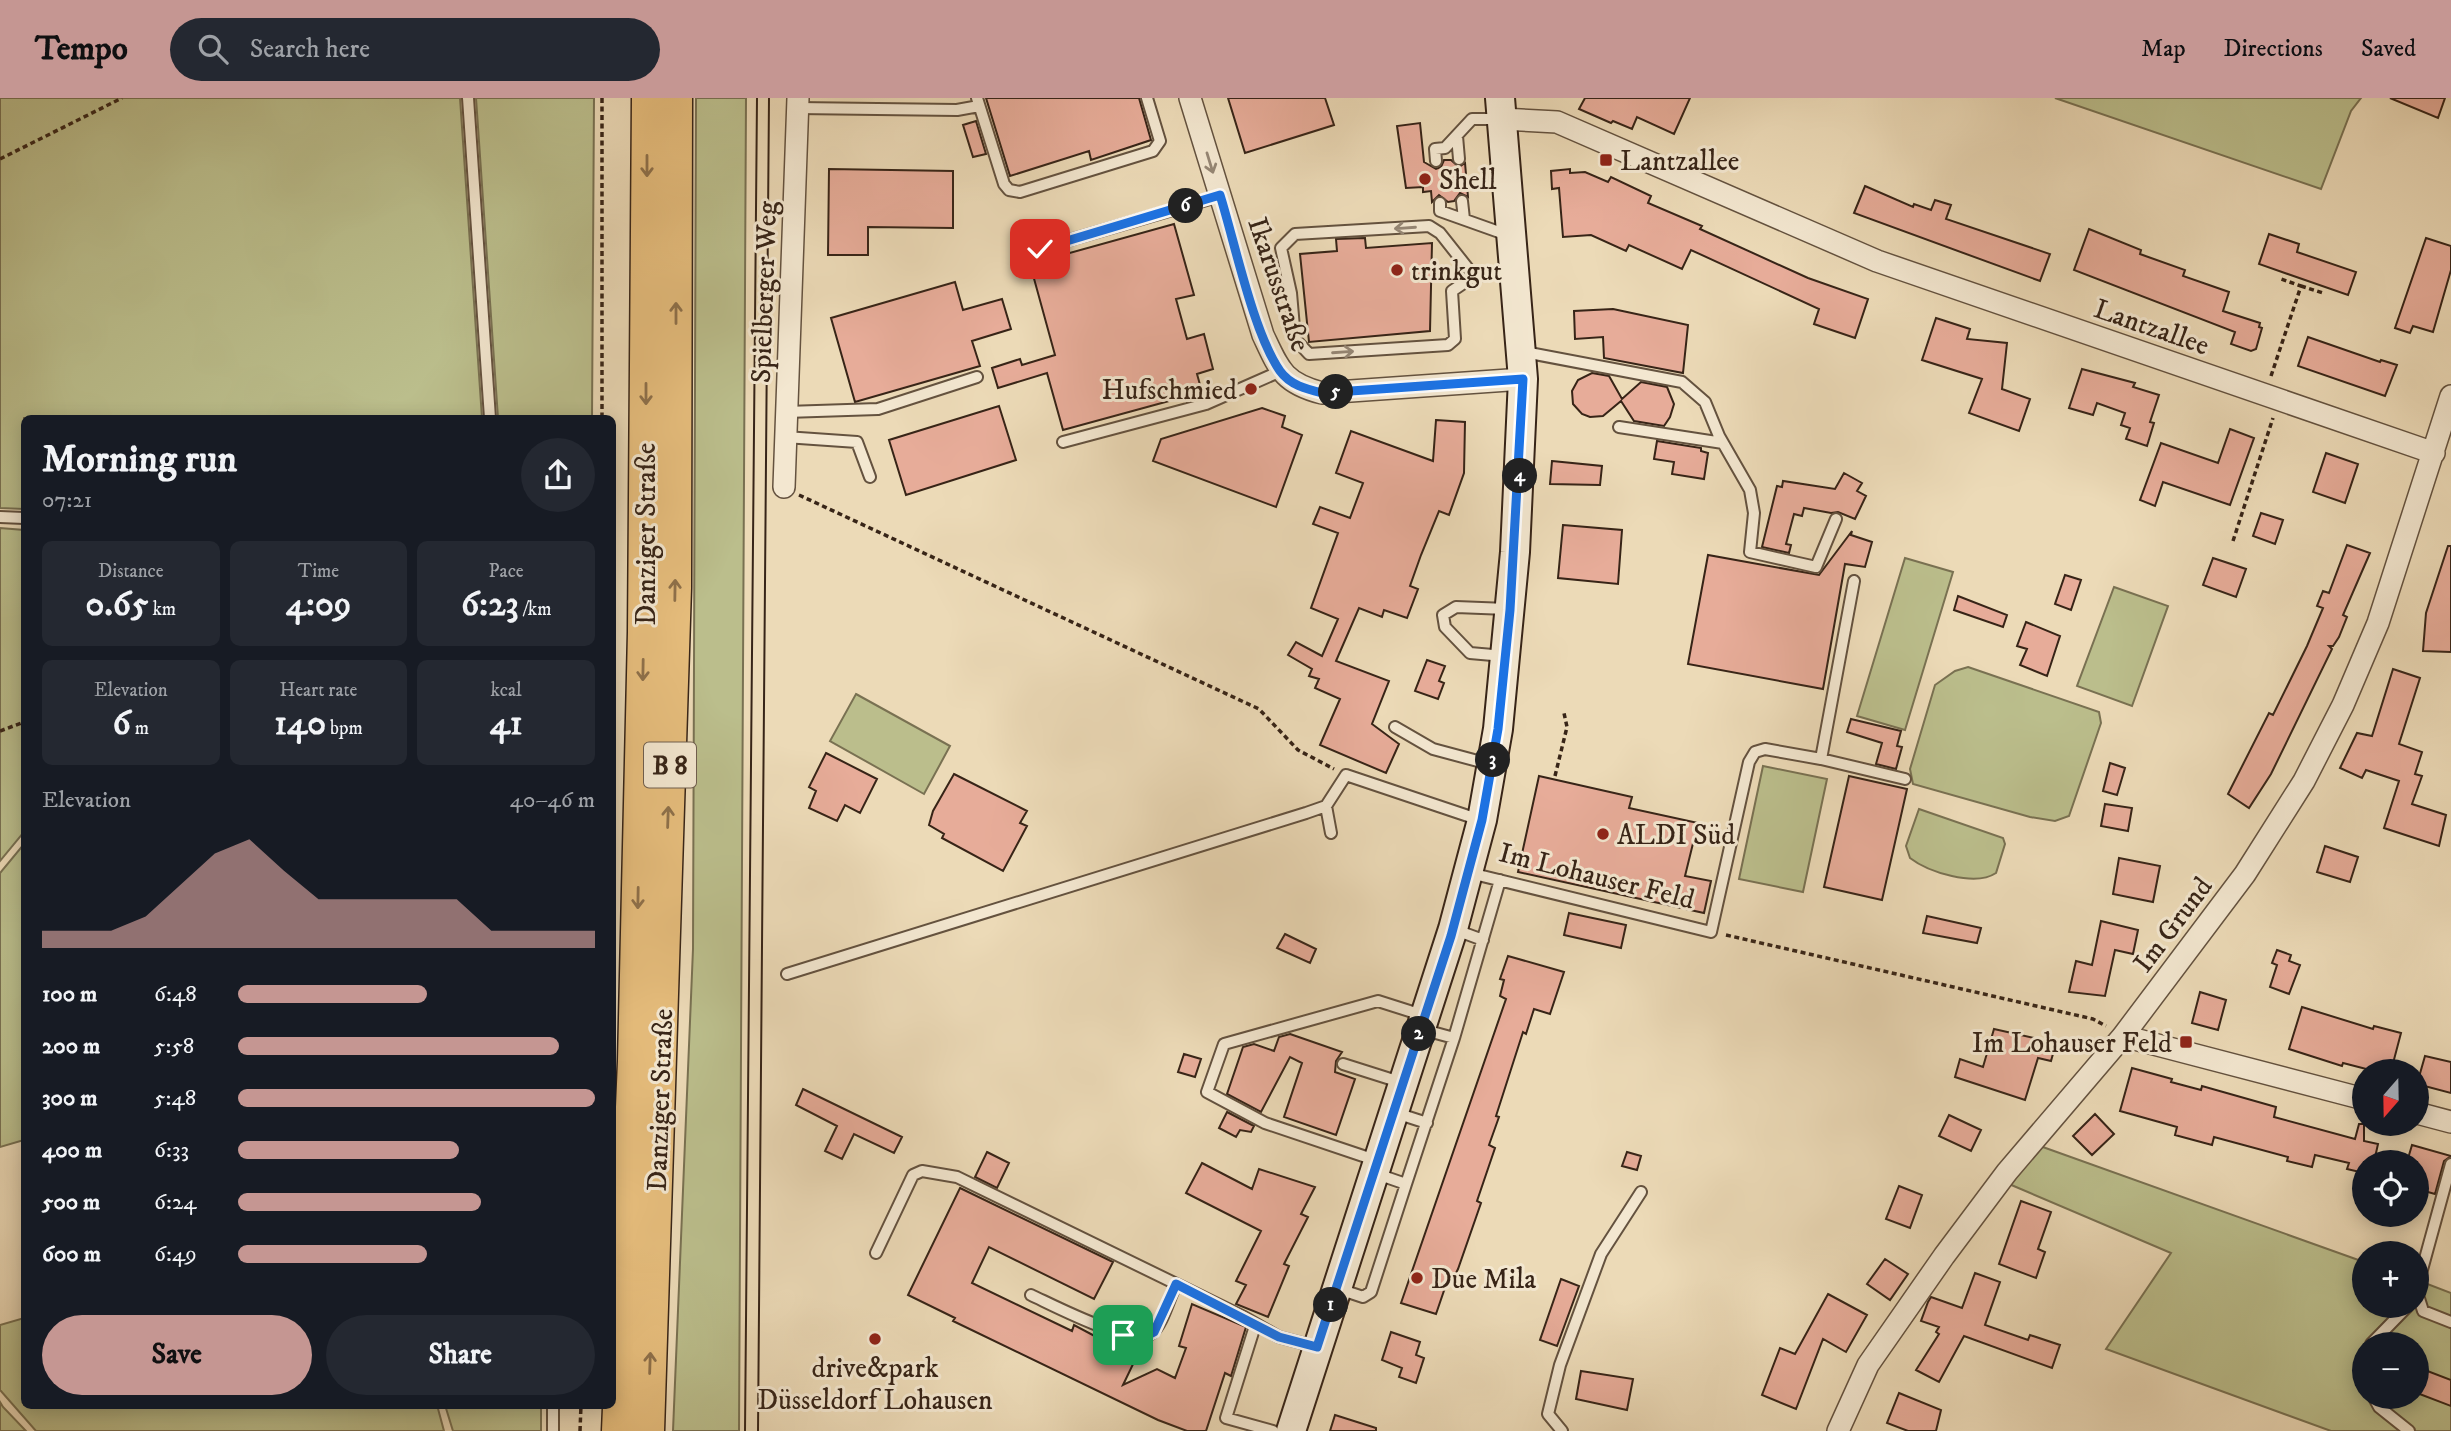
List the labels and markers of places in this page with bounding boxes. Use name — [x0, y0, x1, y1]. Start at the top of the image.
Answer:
place label: Lantzallee — [1620, 144, 1739, 179]
marker: Lantzallee — [1598, 152, 1614, 168]
place label: Shell — [1439, 163, 1497, 198]
marker: Shell — [1417, 171, 1433, 187]
pin: 6 — [1168, 188, 1204, 224]
pin — [1010, 219, 1070, 279]
place label: trinkgut — [1411, 254, 1502, 289]
marker: trinkgut — [1389, 262, 1405, 278]
place label: Hufschmied — [1102, 373, 1237, 408]
pin: 5 — [1318, 374, 1354, 410]
marker: Hufschmied — [1243, 381, 1259, 397]
pin: 4 — [1502, 458, 1538, 494]
pin: 3 — [1476, 742, 1510, 778]
place label: ALDI Süd — [1617, 818, 1735, 853]
marker: ALDI Süd — [1595, 826, 1611, 842]
pin: 2 — [1402, 1016, 1436, 1052]
place label: Im Lohauser Feld — [1972, 1026, 2172, 1061]
marker: Im Lohauser Feld — [2178, 1034, 2194, 1050]
place label: Due Mila — [1431, 1262, 1536, 1297]
marker: Due Mila — [1409, 1270, 1425, 1286]
pin: 1 — [1314, 1288, 1348, 1322]
pin — [1093, 1305, 1153, 1365]
marker: drive&park Düsseldorf Lohausen — [867, 1331, 883, 1347]
place label: drive&park Düsseldorf Lohausen — [757, 1351, 993, 1418]

